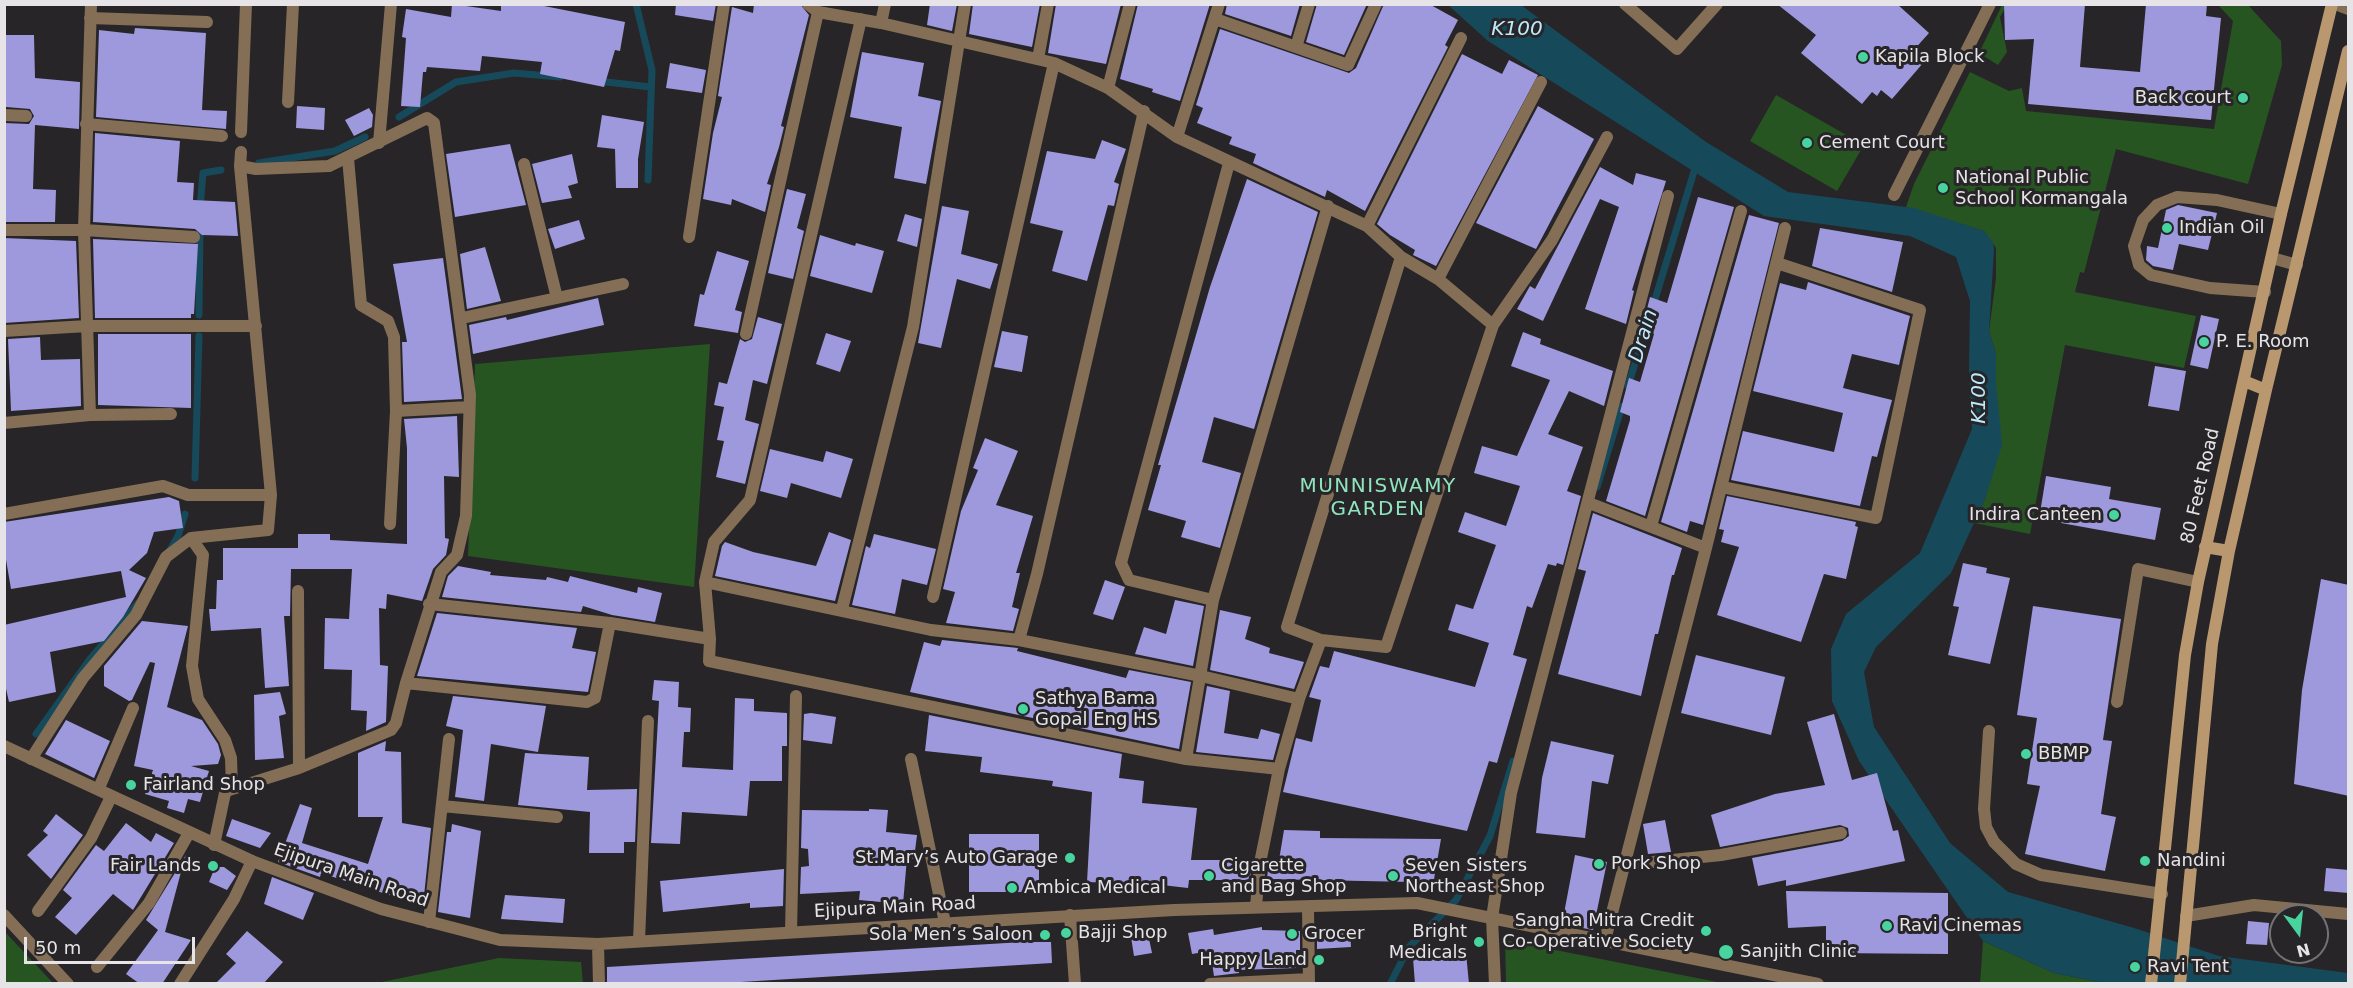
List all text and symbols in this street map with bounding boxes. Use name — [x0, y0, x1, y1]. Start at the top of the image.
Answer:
water label: K100 — [1491, 18, 1543, 42]
place label: Kapila Block — [1875, 46, 1984, 68]
marker: Kapila Block — [1856, 50, 1870, 64]
place label: Back court — [2135, 87, 2231, 109]
marker: Back court — [2236, 91, 2250, 105]
place label: Cement Court — [1819, 132, 1945, 154]
marker: Cement Court — [1800, 136, 1814, 150]
place label: National Public School Kormangala — [1955, 167, 2128, 210]
marker: National Public School Kormangala — [1936, 181, 1950, 195]
place label: Indian Oil — [2179, 217, 2264, 239]
marker: Indian Oil — [2160, 221, 2174, 235]
water label: Drain — [1625, 307, 1663, 365]
place label: P. E. Room — [2216, 331, 2310, 353]
marker: P. E. Room — [2197, 335, 2211, 349]
water label: K100 — [1968, 372, 1992, 424]
street label: 80 Feet Road — [2177, 426, 2225, 546]
district label: MUNNISWAMY GARDEN — [1299, 475, 1457, 522]
place label: Indira Canteen — [1969, 504, 2102, 526]
marker: Indira Canteen — [2107, 508, 2121, 522]
place label: Sathya Bama Gopal Eng HS — [1035, 688, 1158, 730]
marker: Sathya Bama Gopal Eng HS — [1016, 702, 1030, 716]
place label: BBMP — [2038, 743, 2089, 765]
marker: BBMP — [2019, 747, 2033, 761]
place label: Fairland Shop — [143, 774, 265, 796]
marker: Fairland Shop — [124, 778, 138, 792]
street label: Ejipura Main Road — [271, 839, 431, 913]
place label: St.Mary’s Auto Garage — [855, 847, 1058, 869]
place label: Nandini — [2157, 850, 2226, 872]
marker: St.Mary’s Auto Garage — [1063, 851, 1077, 865]
place label: Pork Shop — [1611, 853, 1701, 875]
marker: Nandini — [2138, 854, 2152, 868]
place label: Fair Lands — [110, 855, 201, 877]
place label: Cigarette and Bag Shop — [1221, 855, 1346, 898]
place label: Seven Sisters Northeast Shop — [1405, 855, 1545, 898]
marker: Pork Shop — [1592, 857, 1606, 871]
marker: Fair Lands — [206, 859, 220, 873]
marker: Cigarette and Bag Shop — [1202, 869, 1216, 883]
marker: Seven Sisters Northeast Shop — [1386, 869, 1400, 883]
place label: Ambica Medical — [1024, 877, 1166, 899]
marker: Ambica Medical — [1005, 881, 1019, 895]
street label: Ejipura Main Road — [813, 893, 977, 923]
north arrow — [2269, 904, 2329, 964]
place label: Sangha Mitra Credit Co-Operative Society — [1502, 910, 1694, 952]
place label: Ravi Cinemas — [1899, 915, 2022, 937]
marker: Ravi Cinemas — [1880, 919, 1894, 933]
place label: Bright Medicals — [1389, 921, 1467, 964]
place label: Bajji Shop — [1078, 922, 1167, 944]
place label: Grocer — [1304, 923, 1364, 945]
place label: Sola Men’s Saloon — [869, 924, 1033, 946]
marker: Sangha Mitra Credit Co-Operative Society — [1699, 924, 1713, 938]
scale bar — [27, 925, 198, 963]
marker: Bajji Shop — [1059, 926, 1073, 940]
marker: Grocer — [1285, 927, 1299, 941]
marker: Sola Men’s Saloon — [1038, 928, 1052, 942]
marker: Bright Medicals — [1472, 935, 1486, 949]
text: 50 m — [35, 937, 81, 958]
text: N — [2294, 939, 2312, 961]
place label: Sanjith Clinic — [1740, 941, 1857, 963]
marker: Sanjith Clinic — [1717, 943, 1735, 961]
place label: Happy Land — [1199, 949, 1307, 971]
marker: Happy Land — [1312, 953, 1326, 967]
place label: Ravi Tent — [2147, 956, 2229, 978]
marker: Ravi Tent — [2128, 960, 2142, 974]

